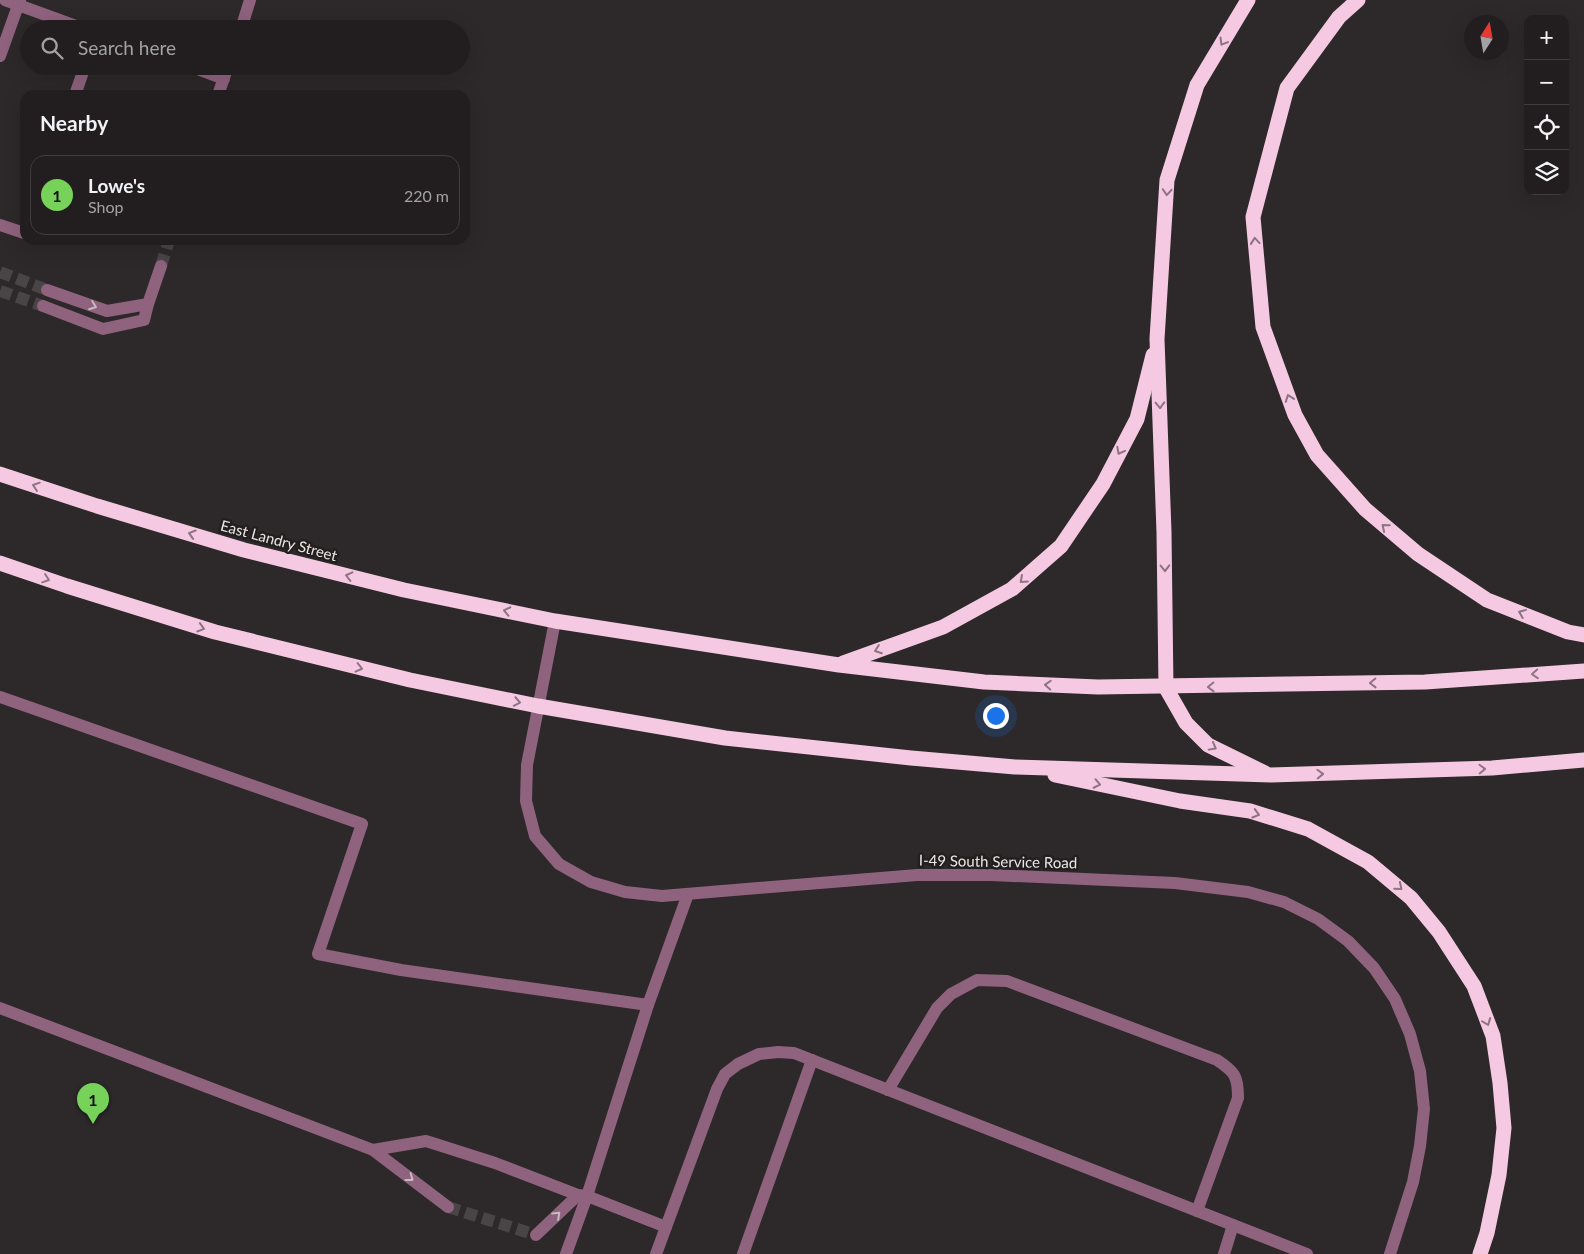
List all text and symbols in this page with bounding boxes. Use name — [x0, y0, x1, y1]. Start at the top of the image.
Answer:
north arrow — [1464, 15, 1509, 60]
map controls — [1524, 15, 1569, 195]
button: + — [1524, 15, 1569, 60]
search box — [20, 20, 470, 75]
icon: search — [38, 34, 66, 62]
text: Search here — [78, 36, 176, 59]
one-way arrow — [1220, 36, 1230, 45]
button: − — [1524, 60, 1569, 105]
button: locate — [1524, 105, 1569, 150]
text: Nearby — [40, 110, 108, 135]
button: layers — [1524, 150, 1569, 195]
text: Lowe's — [88, 174, 145, 197]
text: 1 — [52, 186, 62, 205]
text: 220 m — [404, 186, 449, 205]
one-way arrow — [1161, 189, 1172, 197]
text: Shop — [88, 197, 124, 216]
one-way arrow — [1250, 237, 1261, 245]
one-way arrow — [88, 300, 97, 310]
one-way arrow — [1285, 395, 1295, 403]
one-way arrow — [1155, 402, 1165, 410]
one-way arrow — [1116, 446, 1126, 455]
one-way arrow — [33, 482, 41, 492]
street label: East Landry Street — [219, 516, 340, 564]
one-way arrow — [1382, 523, 1391, 532]
one-way arrow — [188, 530, 196, 540]
one-way arrow — [1160, 564, 1170, 572]
one-way arrow — [344, 571, 353, 582]
one-way arrow — [41, 573, 50, 583]
one-way arrow — [1020, 574, 1029, 583]
one-way arrow — [503, 606, 512, 617]
one-way arrow — [1518, 609, 1526, 619]
one-way arrow — [196, 622, 205, 632]
one-way arrow — [874, 644, 883, 654]
one-way arrow — [354, 662, 362, 672]
one-way arrow — [1531, 669, 1539, 680]
one-way arrow — [1369, 678, 1376, 688]
one-way arrow — [1044, 680, 1052, 690]
one-way arrow — [1206, 681, 1214, 692]
one-way arrow — [513, 696, 522, 706]
your location — [983, 703, 1009, 729]
one-way arrow — [1208, 741, 1217, 751]
one-way arrow — [1478, 763, 1486, 774]
one-way arrow — [1316, 769, 1324, 779]
one-way arrow — [1092, 778, 1101, 788]
one-way arrow — [1252, 808, 1260, 818]
street label: I-49 South Service Road — [919, 851, 1077, 871]
one-way arrow — [1393, 882, 1402, 890]
one-way arrow — [1481, 1017, 1491, 1025]
pin: 1 — [77, 1083, 109, 1124]
one-way arrow — [405, 1173, 414, 1182]
one-way arrow — [552, 1212, 561, 1221]

